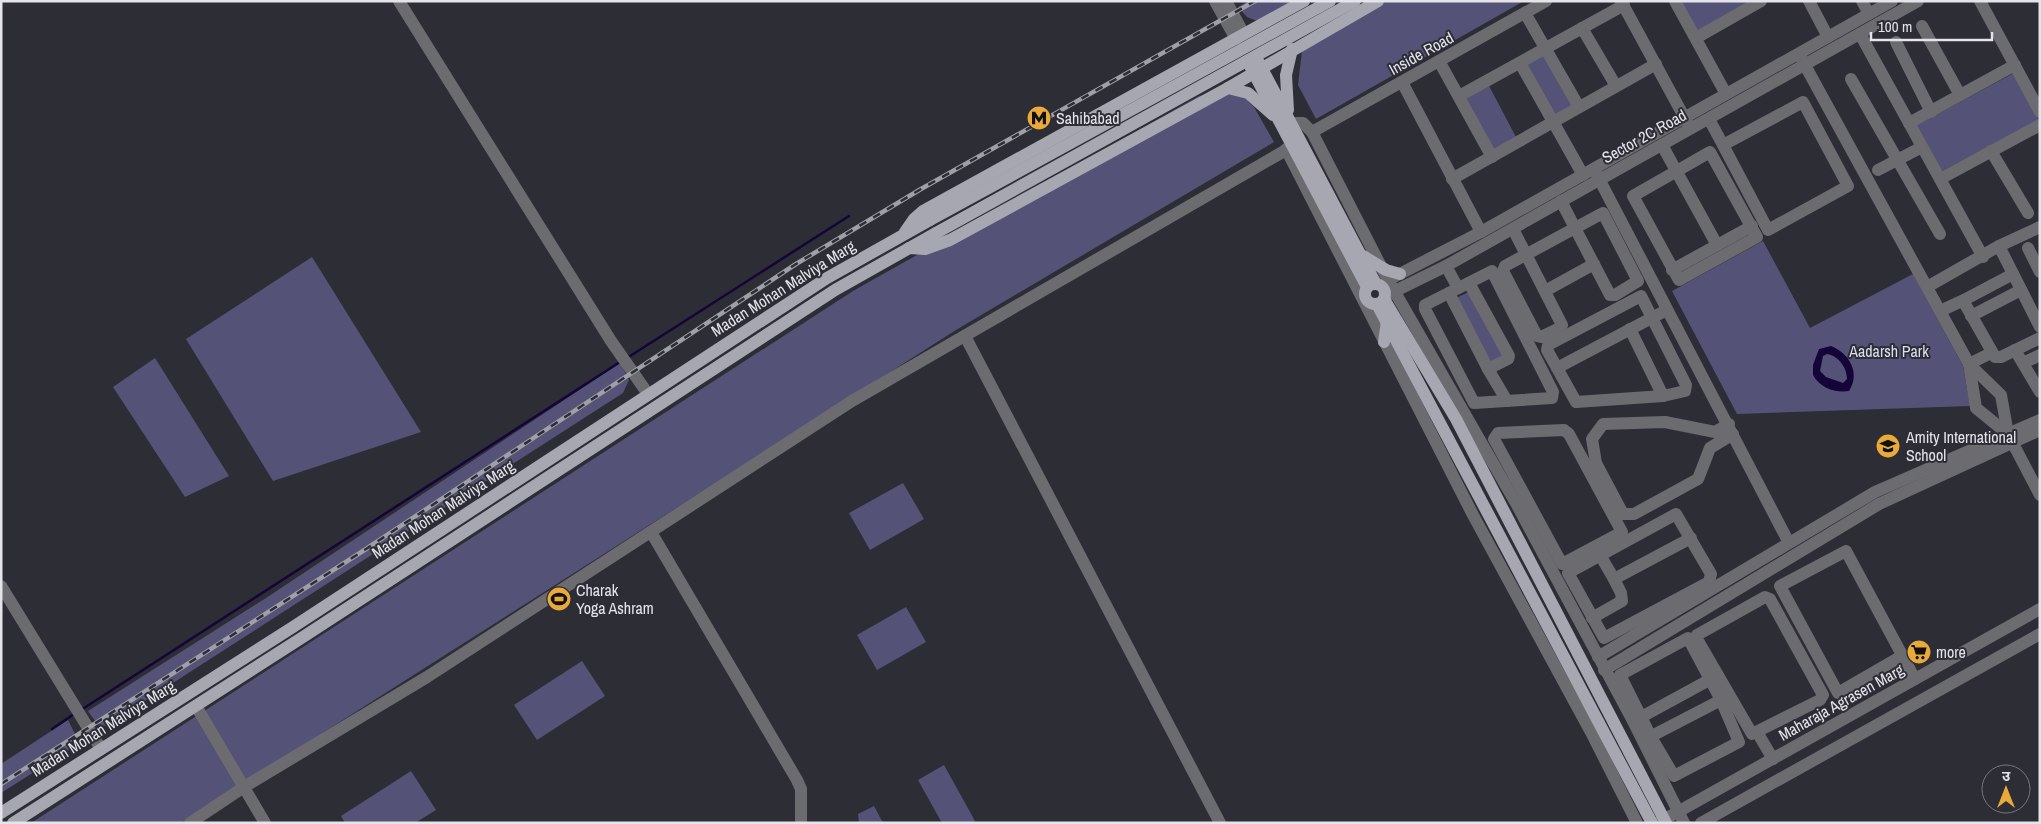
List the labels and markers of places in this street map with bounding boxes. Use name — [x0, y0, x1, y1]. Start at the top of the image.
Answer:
metro station icon: Sahibabad — [1026, 105, 1052, 131]
place label: Sahibabad — [1056, 107, 1119, 129]
place label: Amity International School — [1905, 426, 2016, 466]
school or university icon: Amity International School — [1875, 433, 1901, 459]
place label: Charak Yoga Ashram — [576, 579, 654, 619]
sports icon: Charak Yoga Ashram — [546, 586, 572, 612]
supermarket icon: more — [1906, 639, 1932, 665]
place label: more — [1936, 641, 1966, 663]

